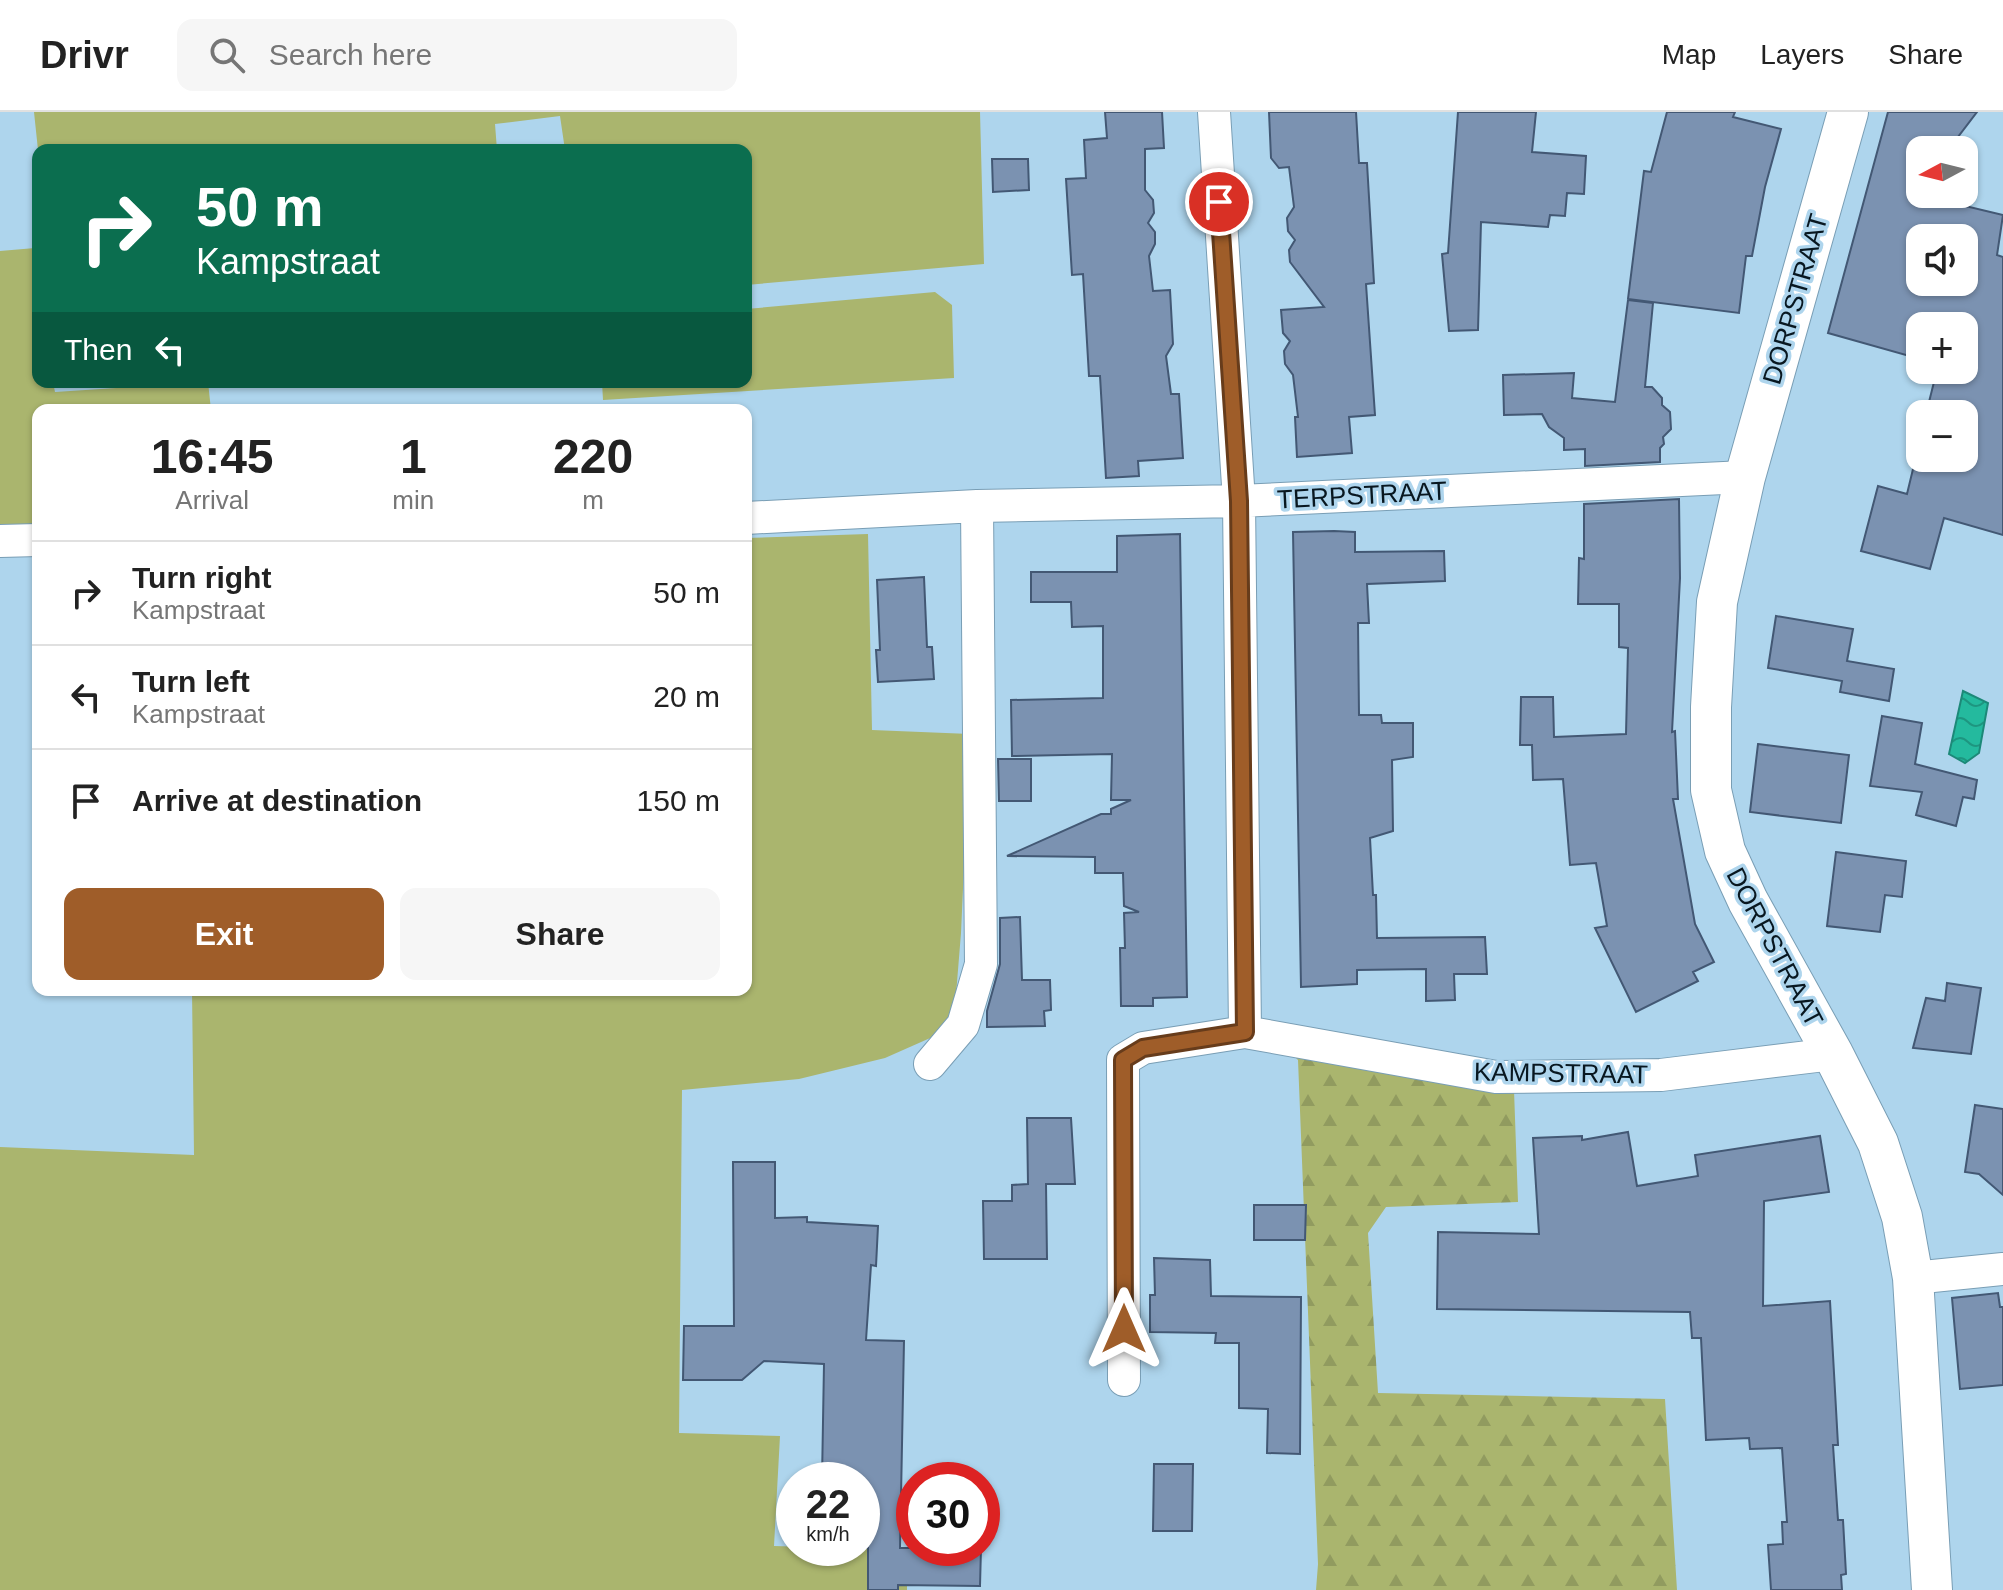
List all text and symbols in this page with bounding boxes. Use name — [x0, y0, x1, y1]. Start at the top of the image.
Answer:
search box — [177, 19, 737, 91]
icon: search — [205, 33, 249, 77]
text: Drivr — [40, 34, 129, 76]
text: Search here — [269, 38, 432, 71]
text: Map — [1662, 39, 1716, 70]
text: Layers — [1760, 39, 1844, 70]
text: Share — [1888, 39, 1963, 70]
north arrow — [1906, 136, 1978, 208]
map controls — [1906, 136, 1978, 472]
pin — [1185, 168, 1253, 236]
text: 50 m — [196, 175, 324, 238]
icon: right — [64, 176, 168, 280]
icon: arrive — [1197, 180, 1241, 224]
street label: DORPSTRAAT — [1756, 210, 1834, 388]
button: sound — [1906, 224, 1978, 296]
text: Kampstraat — [196, 241, 380, 282]
button: + — [1906, 312, 1978, 384]
icon: left — [148, 328, 192, 372]
text: Then — [64, 333, 132, 366]
button: − — [1906, 400, 1978, 472]
text: 16:45 — [151, 430, 274, 483]
text: 1 — [400, 430, 427, 483]
text: 220 — [553, 430, 633, 483]
street label: TERPSTRAAT — [1276, 476, 1448, 514]
text: Arrival — [175, 485, 249, 515]
text: min — [392, 485, 434, 515]
text: m — [582, 485, 604, 515]
text: Turn right — [132, 561, 271, 594]
icon: right — [64, 571, 108, 615]
text: 50 m — [653, 576, 720, 609]
text: Kampstraat — [132, 595, 265, 625]
text: Turn left — [132, 665, 250, 698]
icon: left — [64, 675, 108, 719]
text: 20 m — [653, 680, 720, 713]
text: Kampstraat — [132, 699, 265, 729]
icon: arrive — [64, 779, 108, 823]
text: Arrive at destination — [132, 784, 422, 817]
text: 150 m — [637, 784, 720, 817]
street label: DORPSTRAAT — [1720, 862, 1830, 1032]
button: Exit — [64, 888, 384, 980]
button: Share — [400, 888, 720, 980]
street label: KAMPSTRAAT — [1474, 1056, 1649, 1090]
position arrow — [1082, 1287, 1166, 1371]
speed limit sign: 30 — [896, 1462, 1000, 1566]
text: 22 — [806, 1482, 850, 1526]
text: km/h — [806, 1523, 850, 1545]

